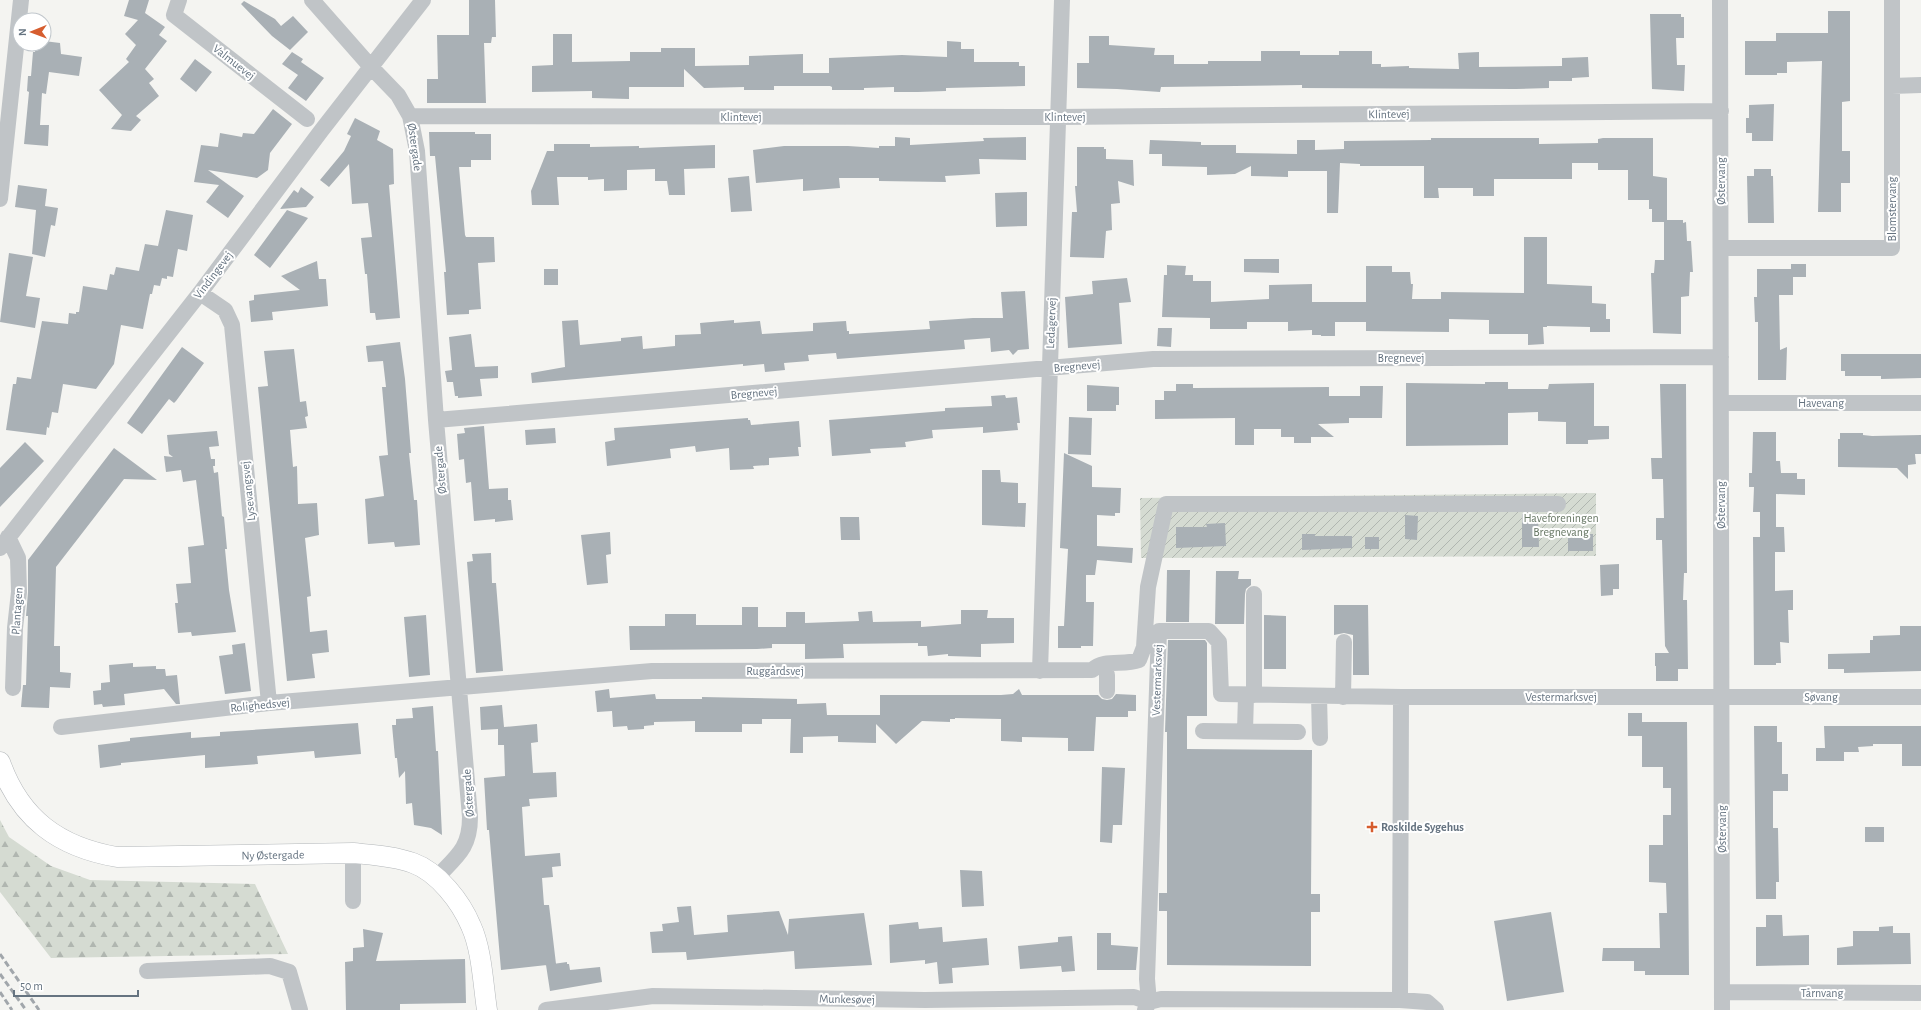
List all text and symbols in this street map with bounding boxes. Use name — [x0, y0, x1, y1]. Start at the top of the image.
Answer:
north arrow — [12, 12, 52, 52]
text: N — [17, 28, 28, 36]
street label: Valmuevej — [210, 42, 257, 83]
street label: Klintevej — [1368, 108, 1410, 121]
street label: Klintevej — [720, 111, 762, 124]
street label: Klintevej — [1044, 111, 1086, 124]
street label: Østergade — [406, 122, 424, 172]
street label: Østervang — [1715, 157, 1727, 205]
street label: Blomstervang — [1886, 176, 1898, 241]
street label: Vindingevej — [191, 249, 235, 302]
street label: Ledagervej — [1044, 297, 1059, 349]
street label: Bregnevej — [1378, 352, 1424, 365]
street label: Bregnevej — [1053, 358, 1101, 375]
street label: Bregnevej — [730, 385, 778, 402]
street label: Havevang — [1798, 397, 1844, 409]
street label: Østergade — [432, 446, 448, 494]
street label: Lysevangsvej — [239, 460, 258, 522]
street label: Østervang — [1715, 481, 1727, 529]
park label: Haveforeningen Bregnevang — [1523, 512, 1599, 538]
street label: Plantagen — [9, 587, 25, 635]
street label: Vestermarksvej — [1150, 644, 1165, 716]
street label: Ruggårdsvej — [746, 665, 804, 678]
street label: Vestermarksvej — [1525, 691, 1597, 704]
street label: Søvang — [1804, 691, 1838, 703]
street label: Rolighedsvej — [230, 696, 291, 715]
street label: Østergade — [460, 769, 476, 817]
street label: Østervang — [1716, 805, 1728, 853]
marker: Roskilde Sygehus — [1366, 821, 1378, 833]
place label: Roskilde Sygehus — [1381, 821, 1464, 834]
street label: Ny Østergade — [241, 848, 305, 863]
scale bar — [14, 972, 138, 998]
text: 50 m — [20, 980, 43, 992]
street label: Tårnvang — [1801, 987, 1844, 999]
street label: Munkesøvej — [819, 993, 875, 1006]

